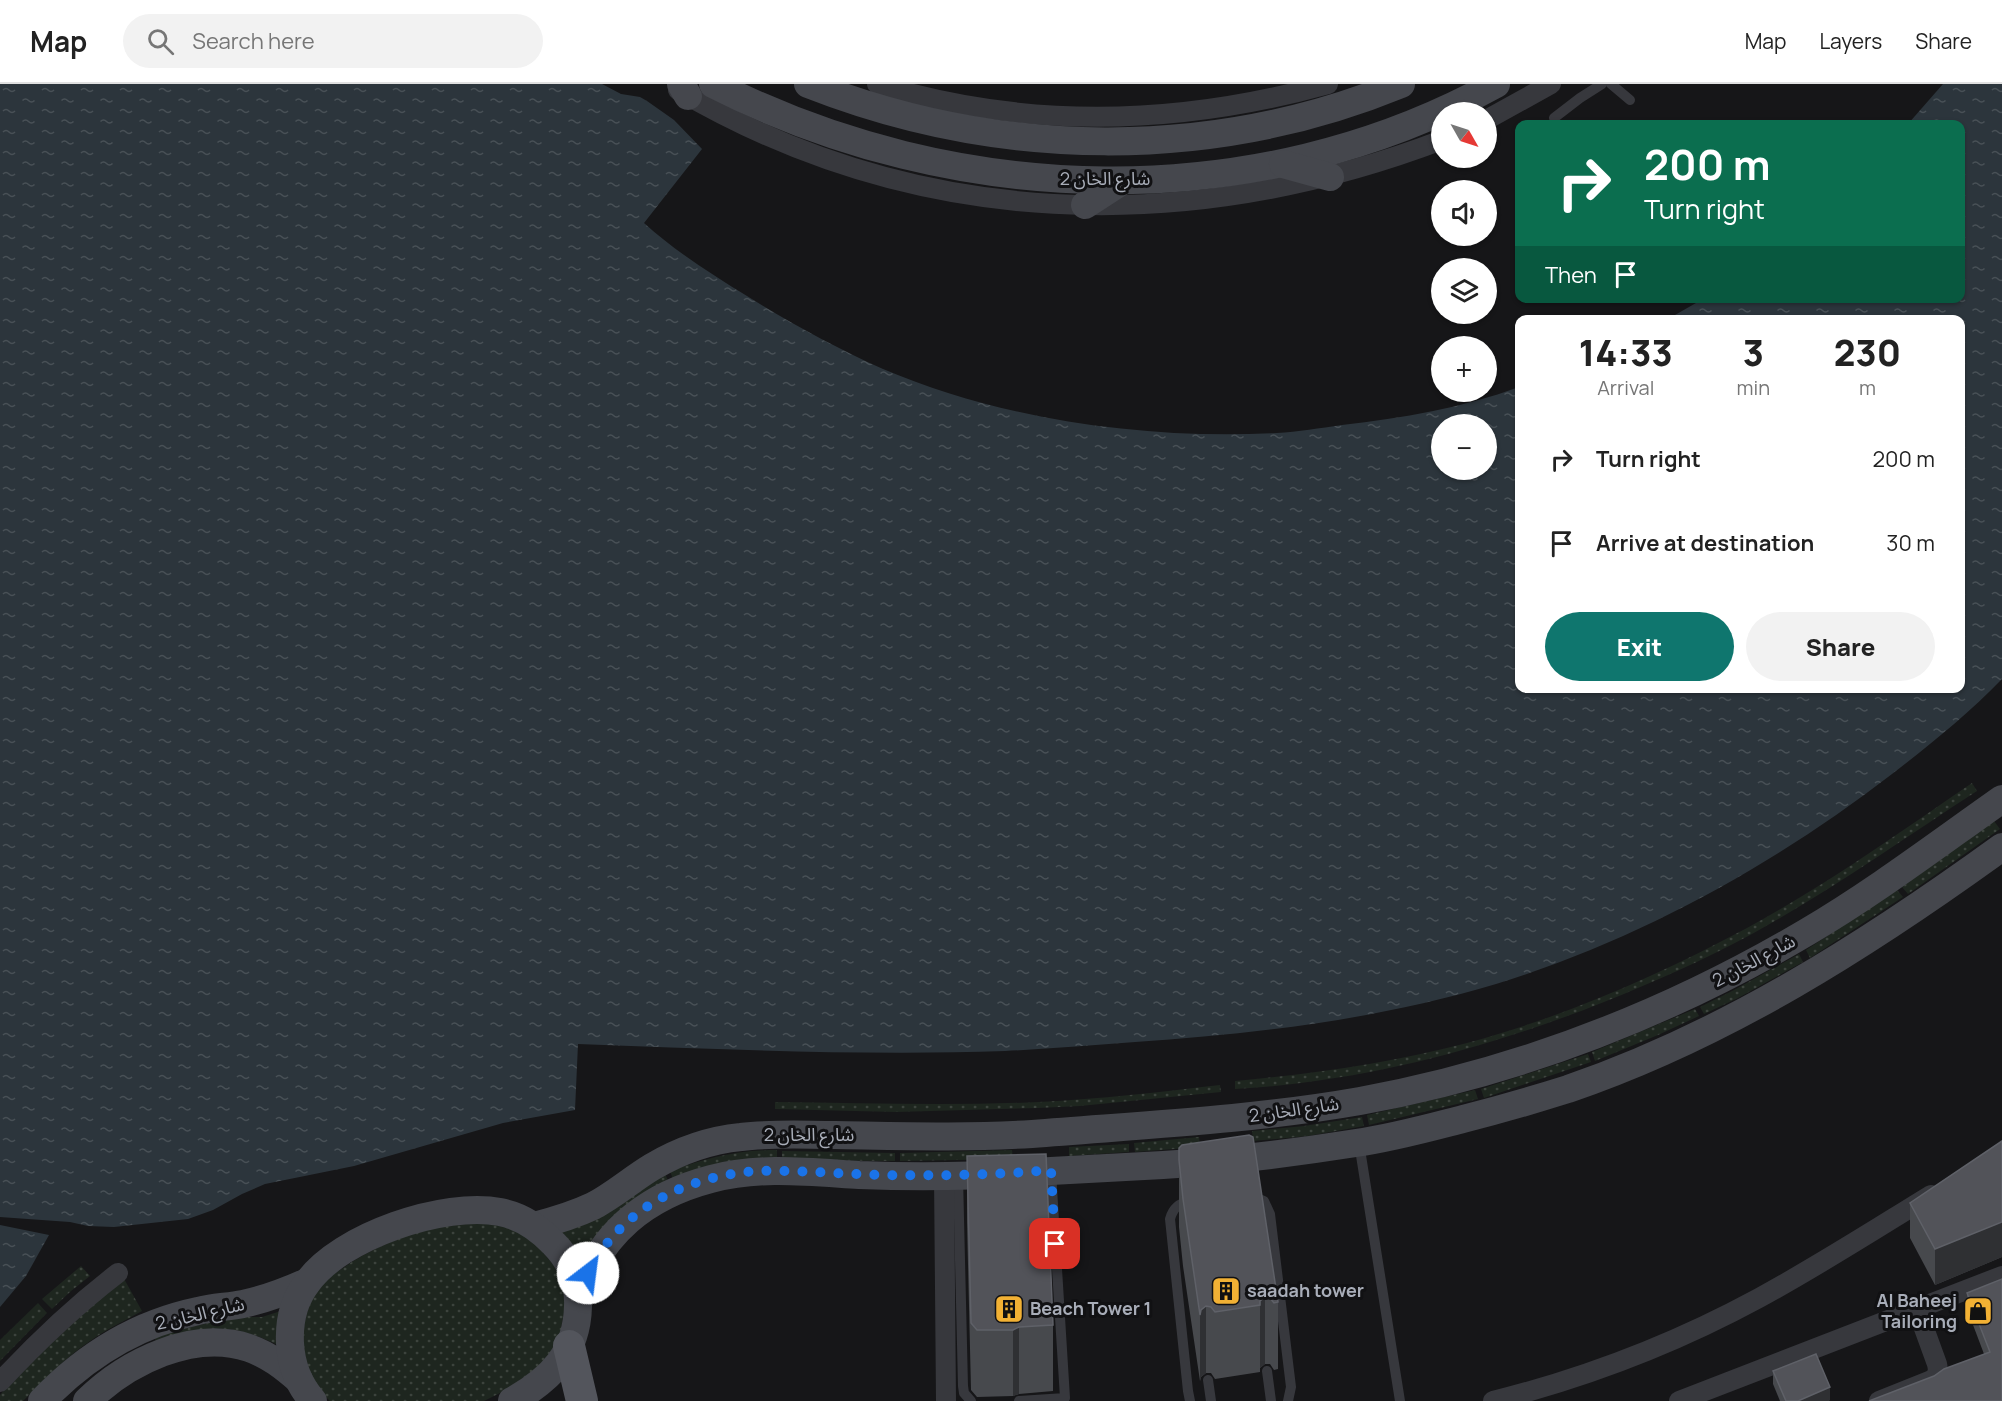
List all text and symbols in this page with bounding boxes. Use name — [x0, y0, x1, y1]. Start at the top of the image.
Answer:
search box — [123, 14, 543, 68]
text: Map — [30, 22, 87, 60]
icon: search — [144, 25, 177, 58]
text: Search here — [192, 26, 315, 56]
text: Map — [1745, 27, 1786, 55]
text: Layers — [1819, 27, 1882, 55]
text: Share — [1915, 27, 1972, 55]
north arrow — [1431, 102, 1497, 168]
map controls — [1431, 102, 1497, 480]
text: 200 m — [1644, 135, 1770, 193]
icon: right — [1545, 144, 1623, 222]
street label: شارع الخان 2 — [1060, 166, 1150, 193]
button: sound — [1431, 180, 1497, 246]
text: Turn right — [1644, 190, 1765, 227]
button: layers — [1431, 258, 1497, 324]
icon: arrive — [1609, 258, 1642, 291]
text: Then — [1545, 260, 1597, 290]
text: 14:33 — [1579, 328, 1673, 377]
text: 3 — [1743, 328, 1764, 377]
text: 230 — [1834, 328, 1901, 377]
button: + — [1431, 336, 1497, 402]
text: Arrival — [1597, 374, 1654, 401]
text: min — [1737, 374, 1770, 401]
text: m — [1859, 374, 1876, 401]
button: − — [1431, 414, 1497, 480]
icon: right — [1545, 443, 1578, 476]
text: Turn right — [1596, 444, 1701, 474]
text: 200 m — [1873, 444, 1935, 474]
icon: arrive — [1545, 527, 1578, 560]
text: Arrive at destination — [1596, 528, 1814, 558]
text: 30 m — [1886, 528, 1935, 558]
button: Exit — [1545, 612, 1734, 681]
button: Share — [1746, 612, 1935, 681]
street label: شارع الخان 2 — [1708, 928, 1801, 995]
street label: شارع الخان 2 — [1247, 1091, 1341, 1130]
street label: شارع الخان 2 — [764, 1122, 854, 1149]
pin — [1029, 1218, 1080, 1269]
icon: arrive — [1038, 1227, 1071, 1260]
position arrow — [556, 1241, 620, 1305]
building icon: saadah tower — [1210, 1275, 1242, 1307]
place label: saadah tower — [1247, 1278, 1364, 1302]
place label: Al Baheej Tailoring — [1876, 1288, 1957, 1333]
street label: شارع الخان 2 — [153, 1291, 247, 1338]
building icon: Beach Tower 1 — [993, 1293, 1025, 1325]
shop icon: Al Baheej Tailoring — [1962, 1295, 1994, 1327]
place label: Beach Tower 1 — [1030, 1296, 1151, 1320]

